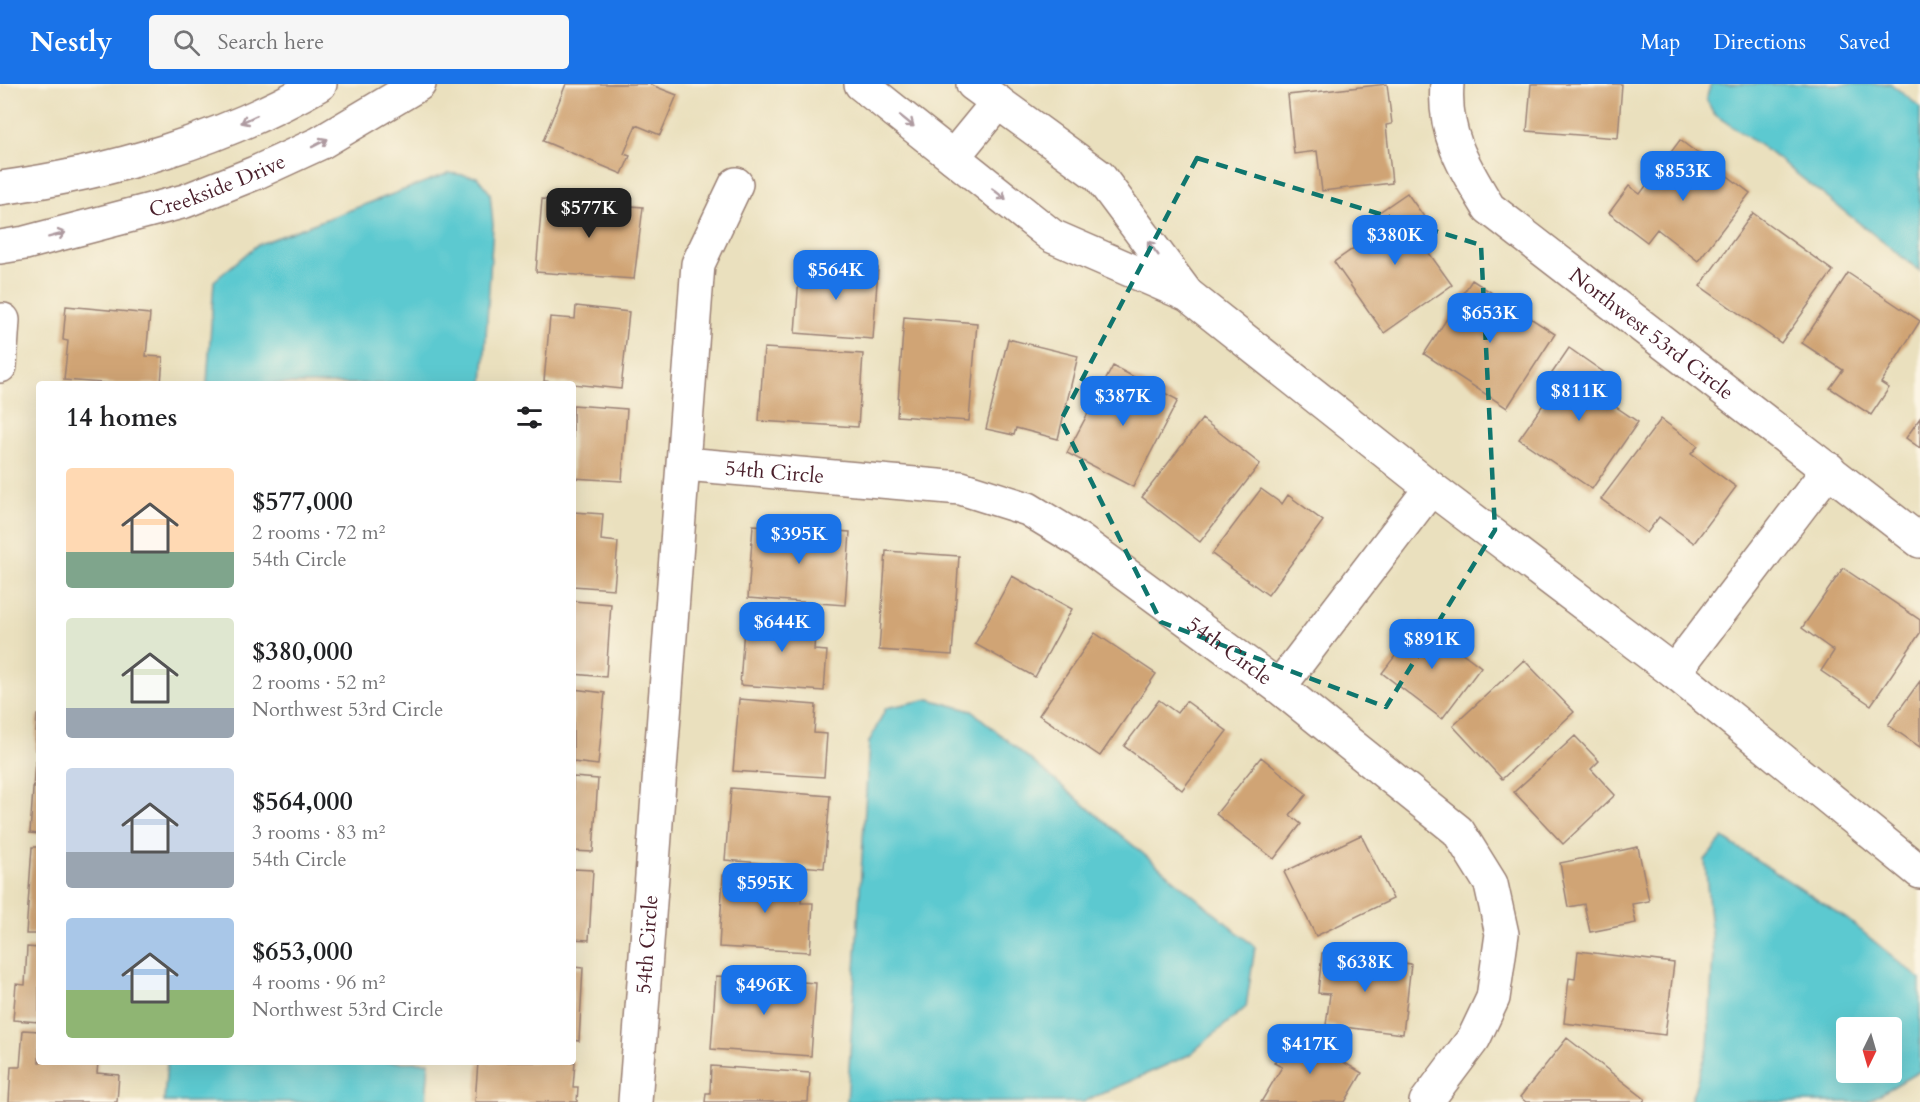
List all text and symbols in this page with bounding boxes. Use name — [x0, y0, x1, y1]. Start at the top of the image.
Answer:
search box — [149, 15, 569, 69]
text: Nestly — [30, 23, 113, 61]
icon: search — [170, 26, 203, 59]
text: Search here — [218, 27, 324, 57]
text: Map — [1640, 28, 1680, 57]
text: Directions — [1713, 28, 1806, 57]
text: Saved — [1839, 28, 1890, 57]
one-way arrow — [240, 114, 258, 126]
one-way arrow — [899, 114, 915, 127]
one-way arrow — [310, 137, 328, 148]
street label: Creekside Drive — [146, 146, 290, 224]
pin: $853K — [1641, 151, 1725, 202]
text: $853K — [1654, 157, 1712, 184]
one-way arrow — [991, 187, 1007, 200]
pin: $577K — [547, 188, 631, 239]
text: $577K — [560, 194, 618, 221]
pin: $380K — [1353, 215, 1437, 266]
text: $380K — [1366, 221, 1424, 248]
one-way arrow — [47, 229, 66, 240]
one-way arrow — [1147, 241, 1159, 257]
pin: $564K — [794, 250, 878, 301]
text: $564K — [807, 256, 865, 283]
street label: Northwest 53rd Circle — [1563, 261, 1740, 407]
pin: $653K — [1448, 293, 1532, 344]
text: $653K — [1461, 299, 1519, 326]
pin: $811K — [1537, 371, 1621, 422]
pin: $387K — [1081, 376, 1165, 427]
text: $811K — [1550, 377, 1608, 404]
text: $387K — [1094, 382, 1152, 409]
text: 14 homes — [66, 400, 177, 435]
icon: filters — [513, 401, 546, 434]
street label: 54th Circle — [724, 453, 825, 491]
text: $577,000 — [252, 484, 353, 519]
icon: home — [114, 492, 186, 564]
pin: $395K — [757, 514, 841, 565]
text: 2 rooms · 72 m² — [252, 519, 385, 546]
text: $395K — [770, 520, 828, 547]
text: 54th Circle — [252, 546, 347, 573]
pin: $644K — [740, 602, 824, 653]
text: $644K — [753, 608, 811, 635]
street label: 54th Circle — [1181, 610, 1278, 692]
pin: $891K — [1390, 619, 1474, 670]
text: $891K — [1403, 625, 1461, 652]
text: $380,000 — [252, 634, 353, 669]
icon: home — [114, 642, 186, 714]
text: 2 rooms · 52 m² — [252, 669, 385, 696]
text: Northwest 53rd Circle — [252, 696, 443, 723]
text: $564,000 — [252, 784, 353, 819]
icon: home — [114, 792, 186, 864]
text: 3 rooms · 83 m² — [252, 819, 385, 846]
text: 54th Circle — [252, 846, 347, 873]
pin: $595K — [723, 863, 807, 914]
text: $595K — [736, 869, 794, 896]
street label: 54th Circle — [629, 894, 665, 995]
text: $653,000 — [252, 934, 353, 969]
icon: home — [114, 942, 186, 1014]
pin: $638K — [1323, 942, 1407, 993]
text: $638K — [1336, 948, 1394, 975]
pin: $496K — [722, 965, 806, 1016]
text: 4 rooms · 96 m² — [252, 969, 385, 996]
text: $496K — [735, 971, 793, 998]
text: Northwest 53rd Circle — [252, 996, 443, 1023]
north arrow — [1836, 1017, 1902, 1083]
map controls — [1836, 1017, 1902, 1083]
pin: $417K — [1268, 1024, 1352, 1075]
text: $417K — [1281, 1030, 1339, 1057]

